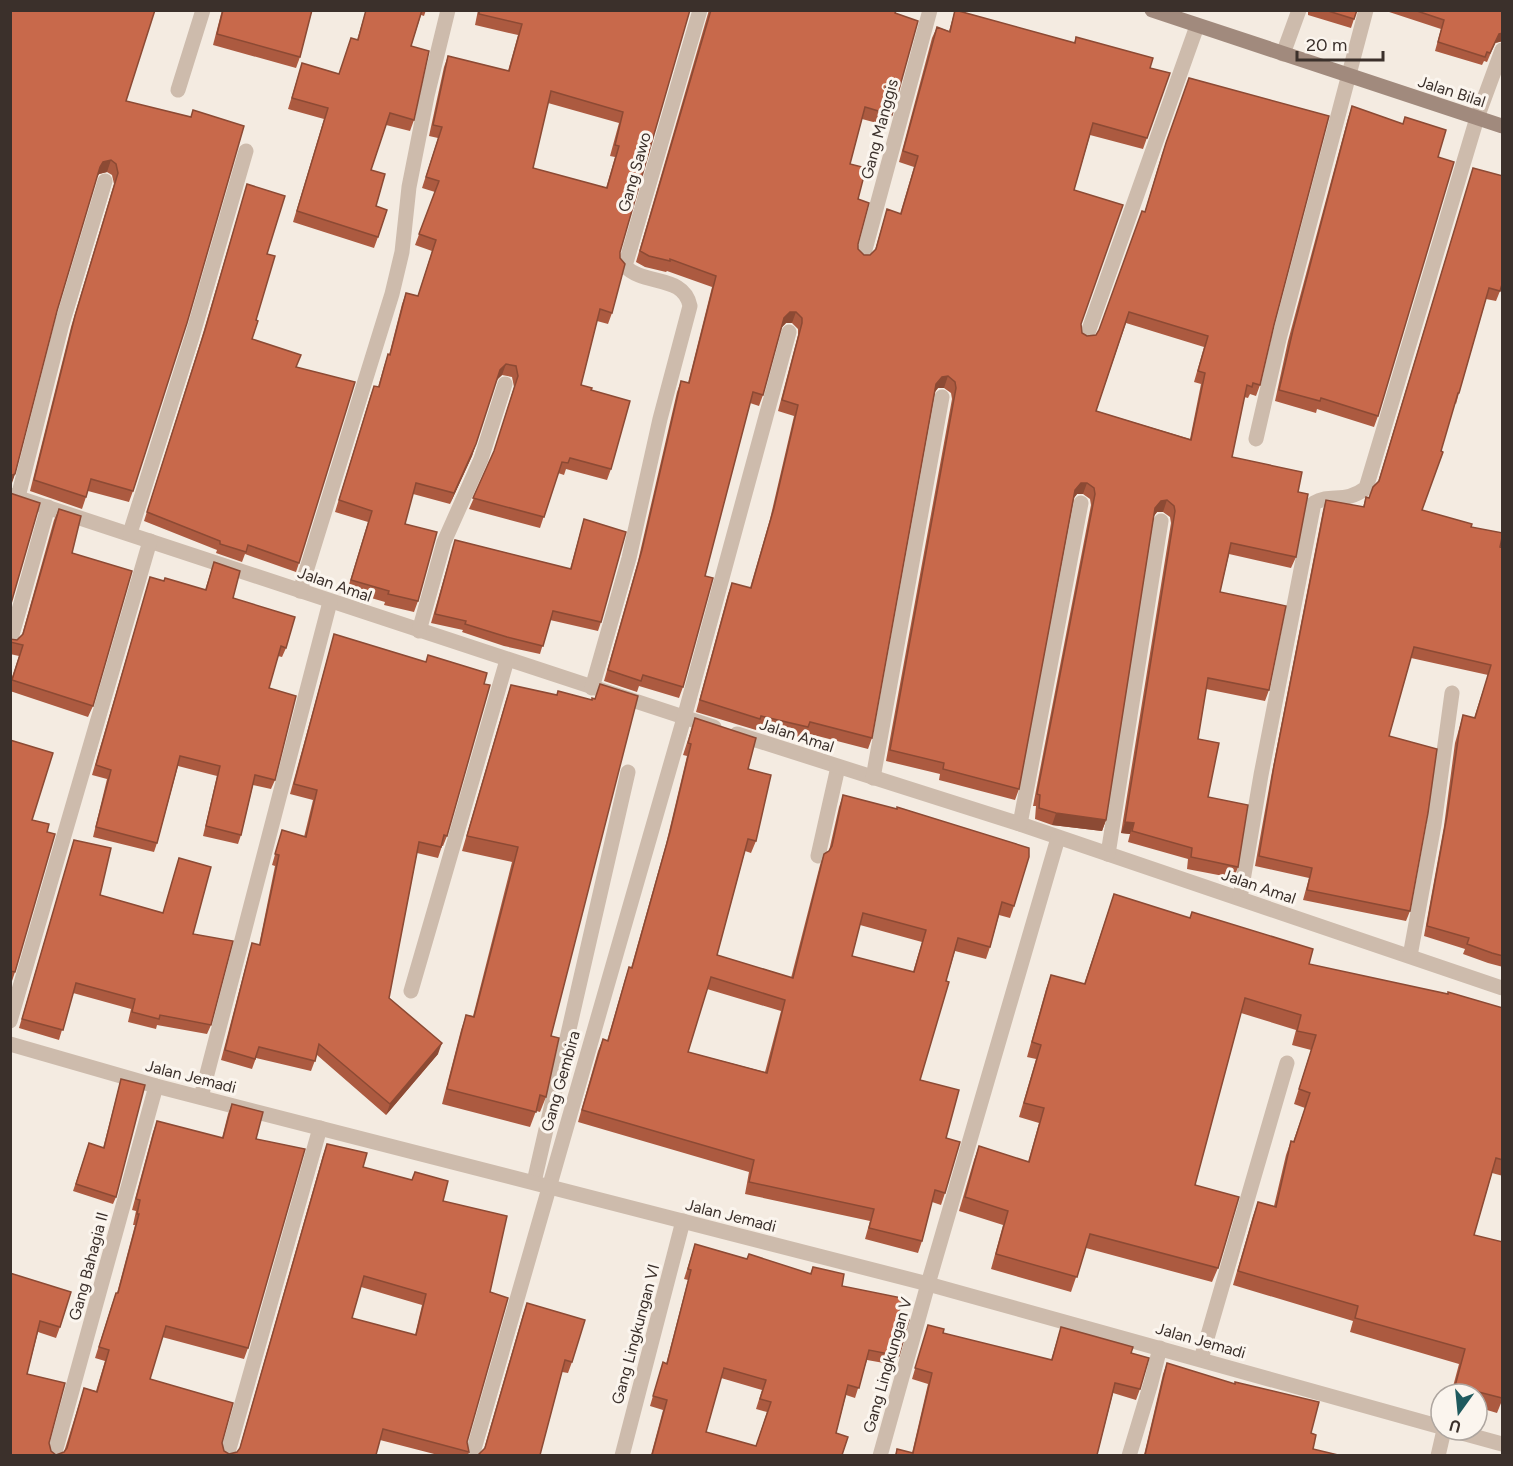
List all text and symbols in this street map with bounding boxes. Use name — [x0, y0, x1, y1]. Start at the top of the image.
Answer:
scale bar — [1297, 24, 1382, 62]
text: 20 m — [1306, 34, 1347, 56]
street label: Jalan Bilal — [1416, 72, 1488, 111]
street label: Gang Manggis — [857, 77, 902, 181]
street label: Gang Sawo — [614, 130, 655, 214]
street label: Jalan Amal — [295, 563, 374, 606]
street label: Jalan Amal — [757, 715, 836, 756]
street label: Jalan Amal — [1219, 865, 1298, 908]
street label: Gang Gembira — [537, 1029, 584, 1134]
street label: Jalan Jemadi — [144, 1056, 238, 1097]
street label: Jalan Jemadi — [684, 1195, 778, 1236]
street label: Gang Bahagia II — [65, 1210, 112, 1322]
street label: Gang Lingkungan VI — [608, 1262, 663, 1406]
street label: Gang Lingkungan V — [859, 1295, 916, 1435]
street label: Jalan Jemadi — [1154, 1319, 1248, 1362]
north arrow — [1429, 1382, 1489, 1442]
text: U — [1447, 1415, 1463, 1437]

